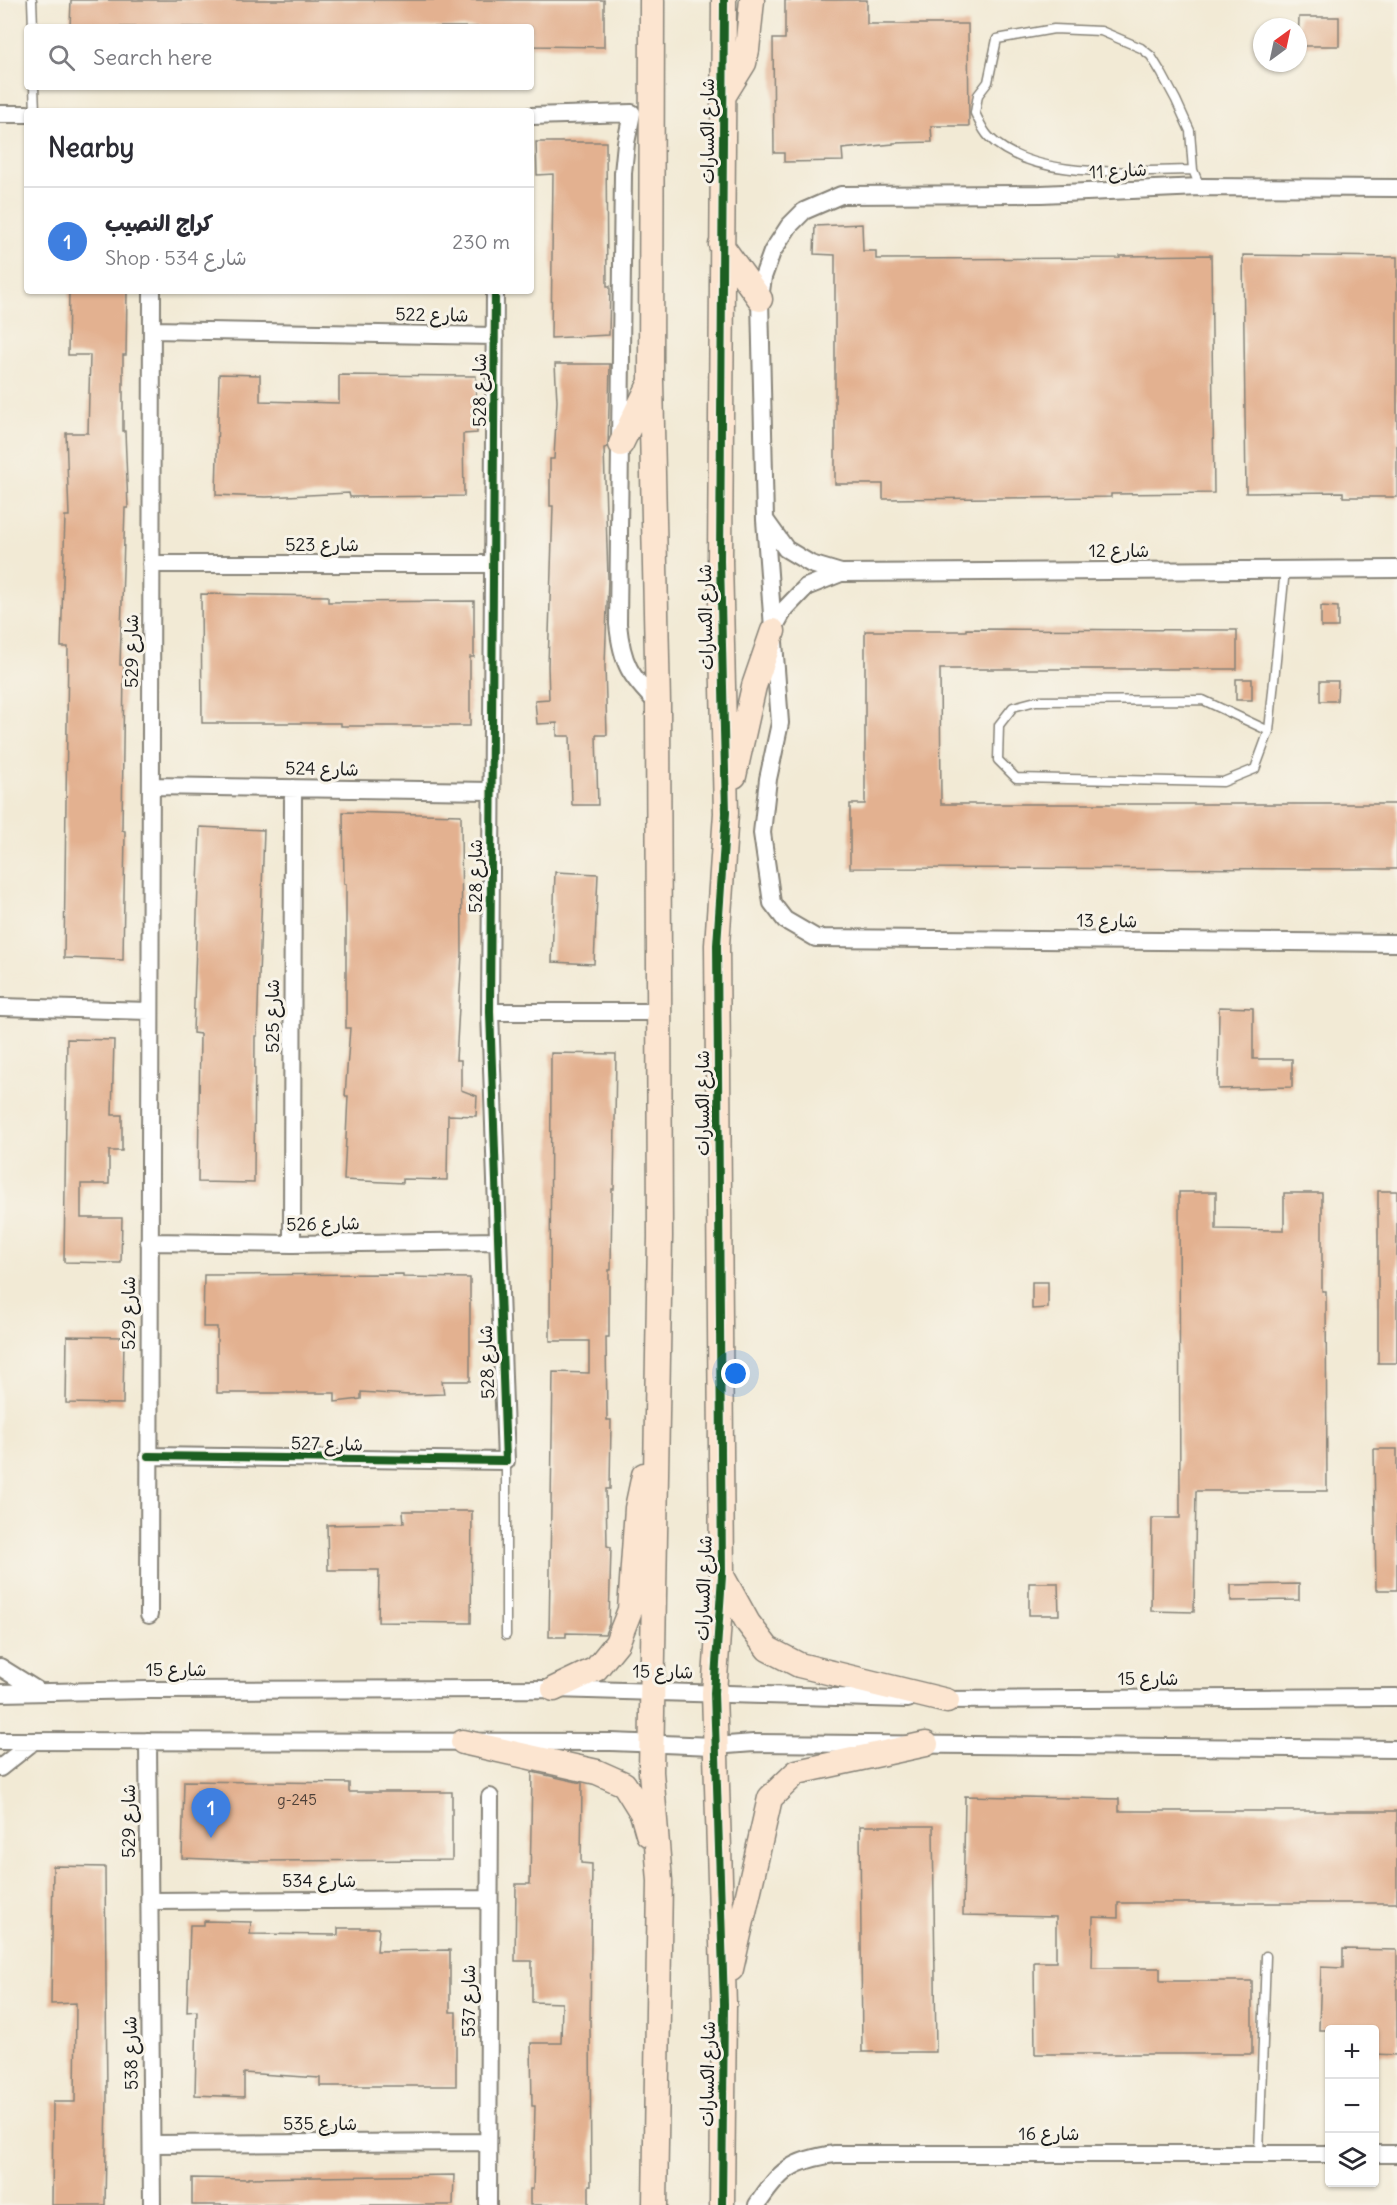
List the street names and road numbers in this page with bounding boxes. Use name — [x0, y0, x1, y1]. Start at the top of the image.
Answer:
street label: شارع الكسارات — [696, 78, 720, 184]
street label: شارع 11 — [1089, 158, 1147, 184]
street label: شارع 522 — [395, 302, 469, 328]
street label: شارع 528 — [468, 353, 492, 427]
street label: شارع 523 — [285, 533, 359, 557]
street label: شارع 12 — [1089, 539, 1149, 563]
street label: شارع الكسارات — [693, 564, 719, 670]
street label: شارع 529 — [120, 614, 144, 688]
street label: شارع 524 — [285, 756, 359, 782]
street label: شارع 528 — [464, 839, 488, 913]
street label: شارع 13 — [1076, 908, 1138, 934]
street label: شارع 525 — [261, 979, 285, 1053]
street label: شارع الكسارات — [691, 1050, 715, 1156]
street label: شارع 526 — [286, 1211, 360, 1237]
street label: شارع 529 — [117, 1276, 141, 1350]
street label: شارع 528 — [474, 1325, 500, 1399]
street label: شارع 527 — [291, 1431, 363, 1457]
street label: شارع الكسارات — [690, 1535, 718, 1641]
street label: شارع 15 — [146, 1658, 206, 1682]
street label: شارع 15 — [632, 1659, 694, 1685]
street label: شارع 15 — [1118, 1667, 1178, 1691]
street label: شارع 529 — [117, 1784, 141, 1858]
street label: شارع 534 — [282, 1869, 356, 1893]
street label: شارع 537 — [457, 1965, 481, 2037]
street label: شارع 538 — [118, 2016, 144, 2090]
street label: شارع الكسارات — [695, 2021, 721, 2127]
street label: شارع 535 — [283, 2112, 357, 2136]
street label: شارع 16 — [1019, 2122, 1079, 2146]

